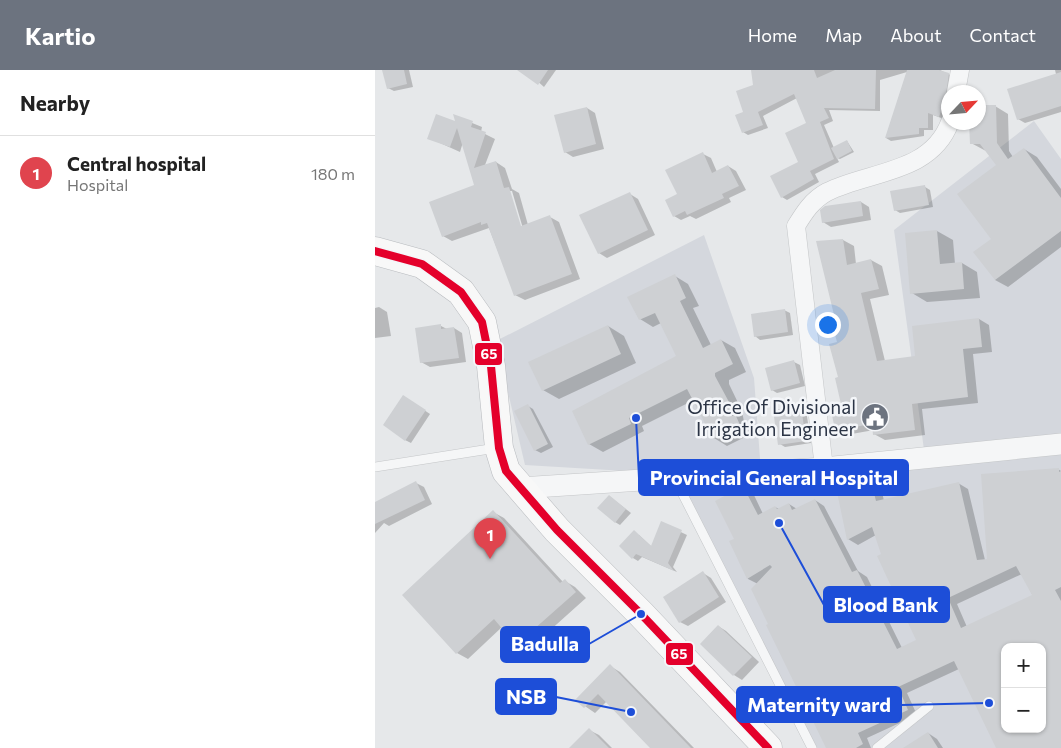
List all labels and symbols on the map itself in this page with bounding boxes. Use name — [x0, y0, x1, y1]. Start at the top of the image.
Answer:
north arrow — [941, 85, 986, 130]
your location — [815, 312, 841, 338]
line badge: 65 — [474, 342, 503, 366]
text: 65 — [481, 345, 497, 362]
place label: Office Of Divisional Irrigation Engineer — [687, 395, 856, 440]
public building icon: Office Of Divisional Irrigation Engineer — [860, 402, 890, 432]
callout: Provincial General Hospital — [639, 460, 908, 495]
text: Provincial General Hospital — [650, 465, 898, 489]
pin: 1 — [474, 518, 506, 559]
callout: Blood Bank — [824, 587, 949, 622]
text: Blood Bank — [834, 592, 939, 616]
callout: Badulla — [501, 627, 589, 662]
text: Badulla — [511, 631, 579, 655]
line badge: 65 — [665, 642, 694, 666]
text: 65 — [671, 645, 687, 662]
callout: NSB — [496, 679, 556, 714]
text: NSB — [506, 684, 546, 708]
callout: Maternity ward — [737, 687, 901, 722]
text: Maternity ward — [747, 692, 891, 716]

